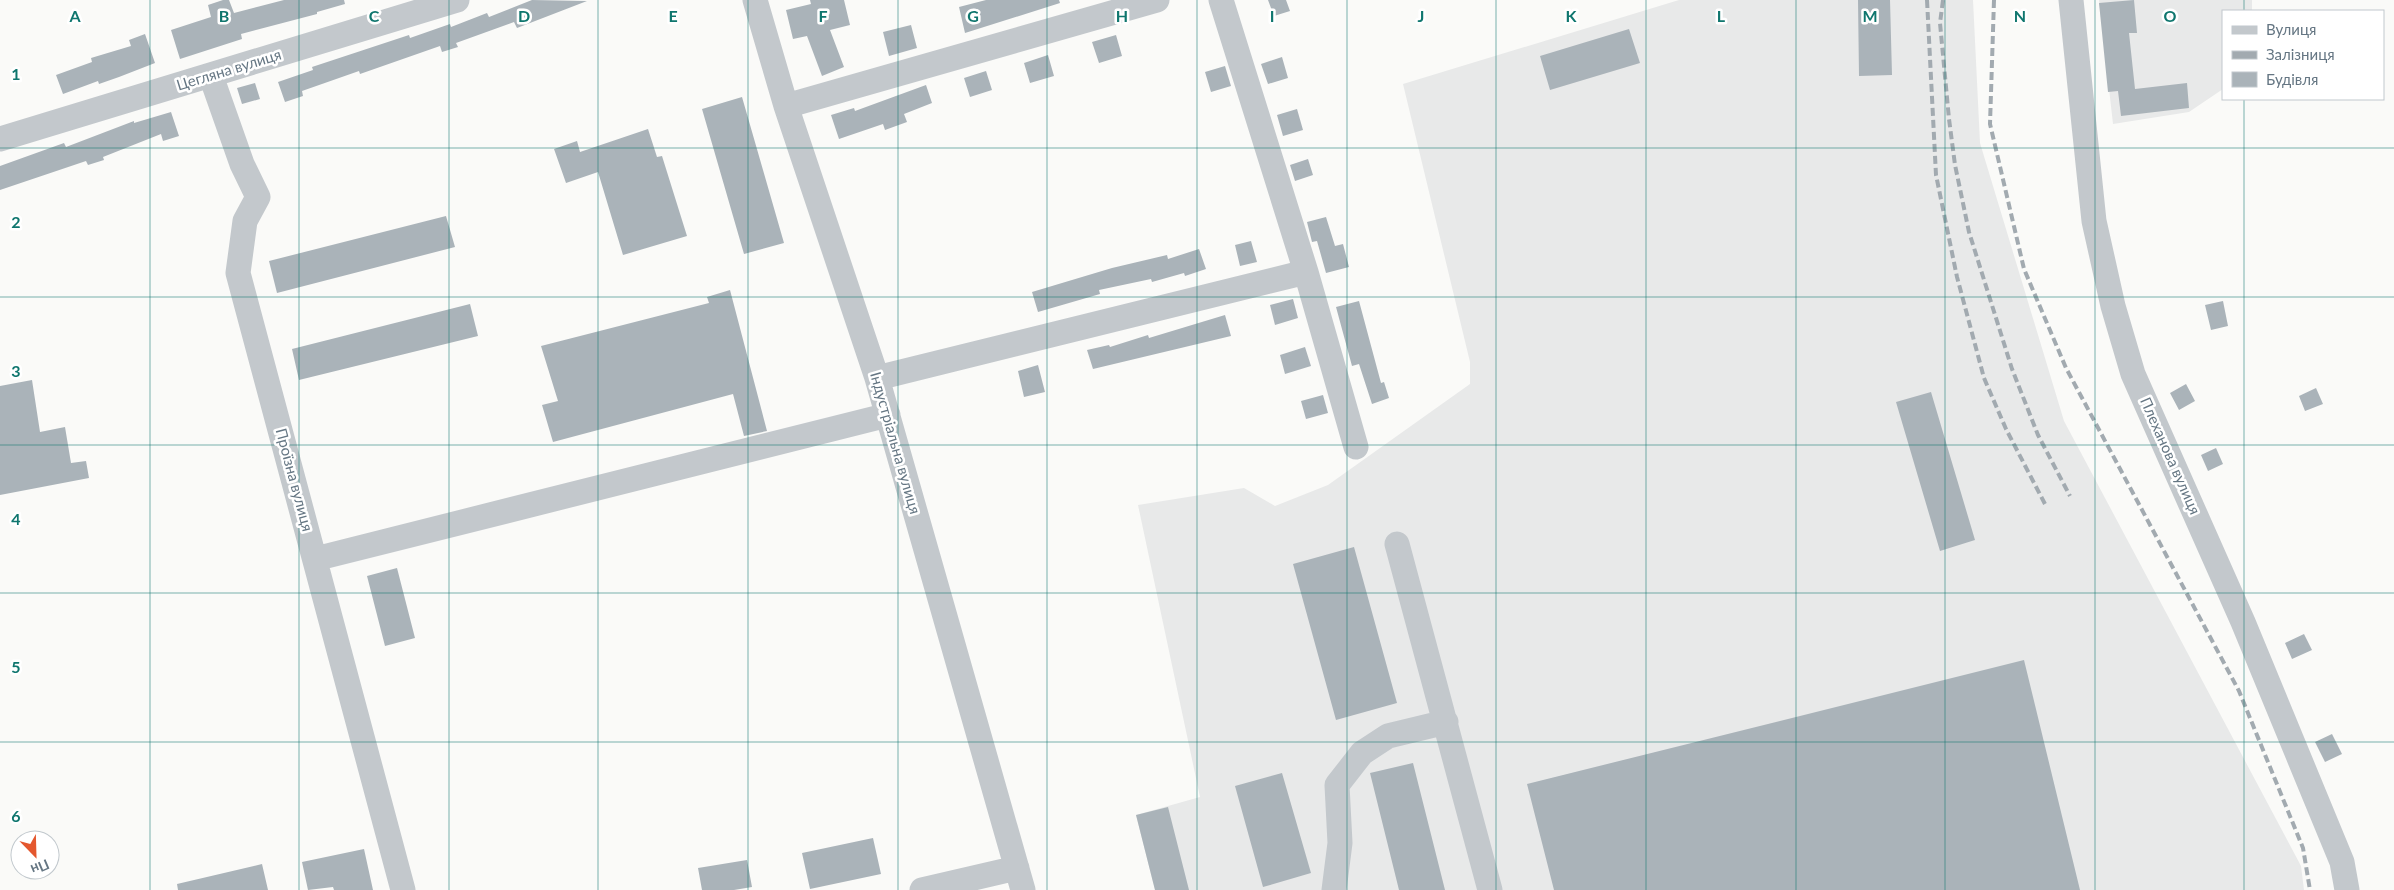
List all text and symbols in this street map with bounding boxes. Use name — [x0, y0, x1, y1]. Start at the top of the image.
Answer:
text: A — [68, 6, 81, 25]
text: B — [219, 6, 229, 25]
text: C — [369, 6, 380, 25]
text: D — [518, 6, 530, 25]
text: E — [668, 6, 678, 25]
text: F — [818, 6, 828, 25]
text: G — [967, 6, 979, 25]
text: H — [1116, 6, 1128, 25]
text: I — [1270, 6, 1274, 25]
text: J — [1418, 6, 1424, 25]
text: K — [1566, 6, 1578, 25]
text: L — [1717, 6, 1726, 25]
text: M — [1862, 6, 1878, 25]
text: N — [2014, 6, 2026, 25]
text: O — [2164, 6, 2177, 25]
legend — [2222, 10, 2384, 100]
text: Вулиця — [2266, 20, 2316, 38]
street label: Цегляна вулиця — [174, 45, 283, 94]
text: Залізниця — [2266, 45, 2335, 63]
text: 1 — [11, 64, 21, 83]
text: Будівля — [2266, 70, 2318, 88]
text: 2 — [11, 212, 21, 231]
text: 3 — [11, 361, 21, 380]
street label: Індустріальна вулиця — [867, 370, 925, 516]
street label: Плеханова вулиця — [2137, 394, 2205, 517]
street label: Проїзна вулиця — [273, 426, 317, 533]
text: 4 — [11, 509, 21, 528]
text: 5 — [11, 657, 21, 676]
text: 6 — [11, 806, 21, 825]
north arrow — [10, 830, 60, 880]
text: Пн — [29, 856, 52, 879]

